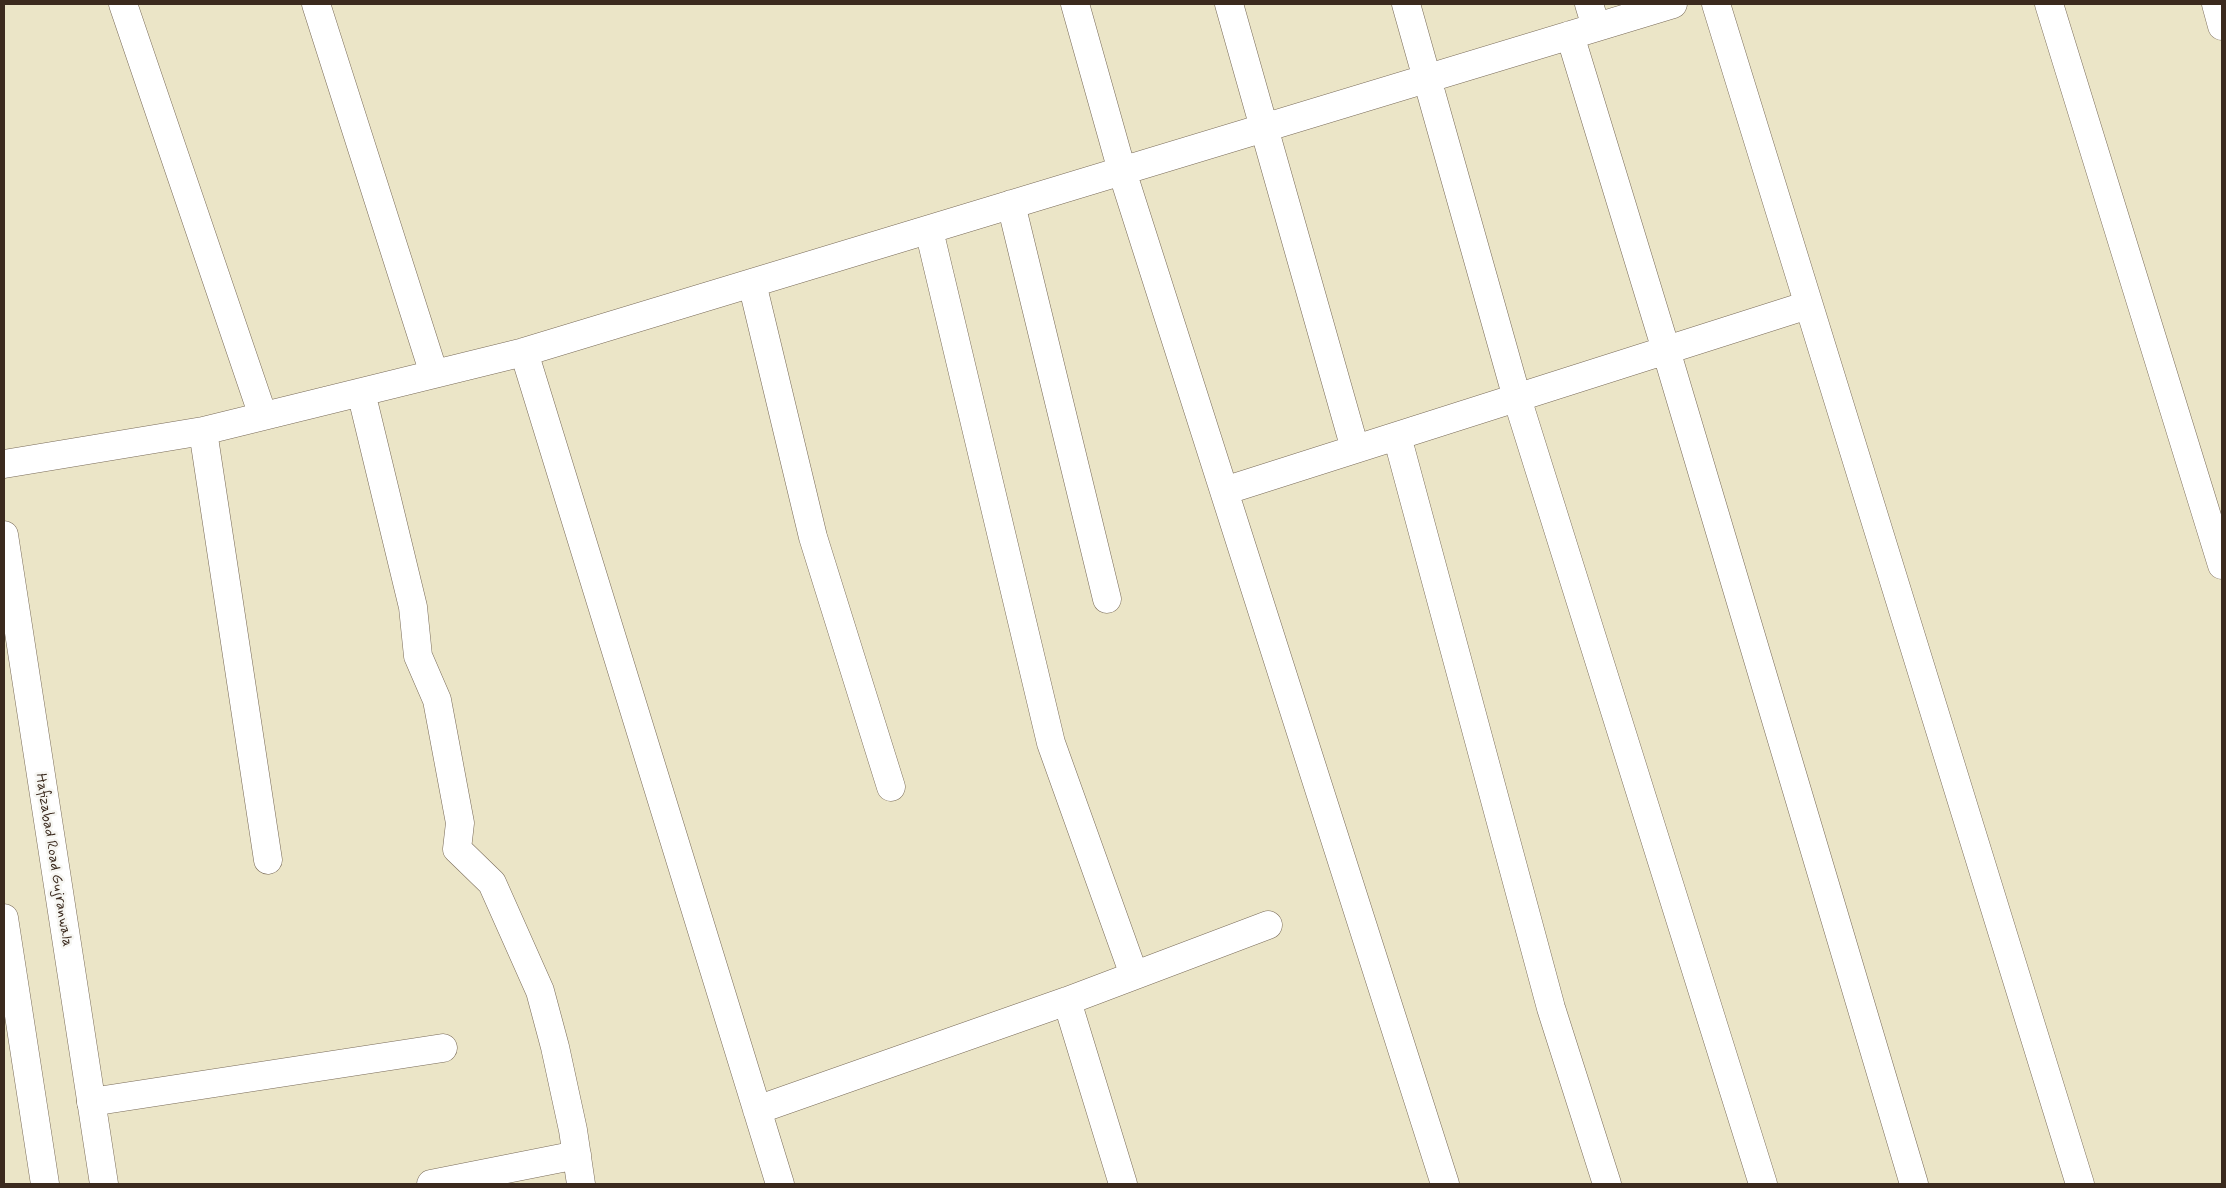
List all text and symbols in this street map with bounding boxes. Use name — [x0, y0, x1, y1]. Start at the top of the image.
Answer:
street label: Hafizabad Road Gujranwala — [30, 772, 76, 948]

